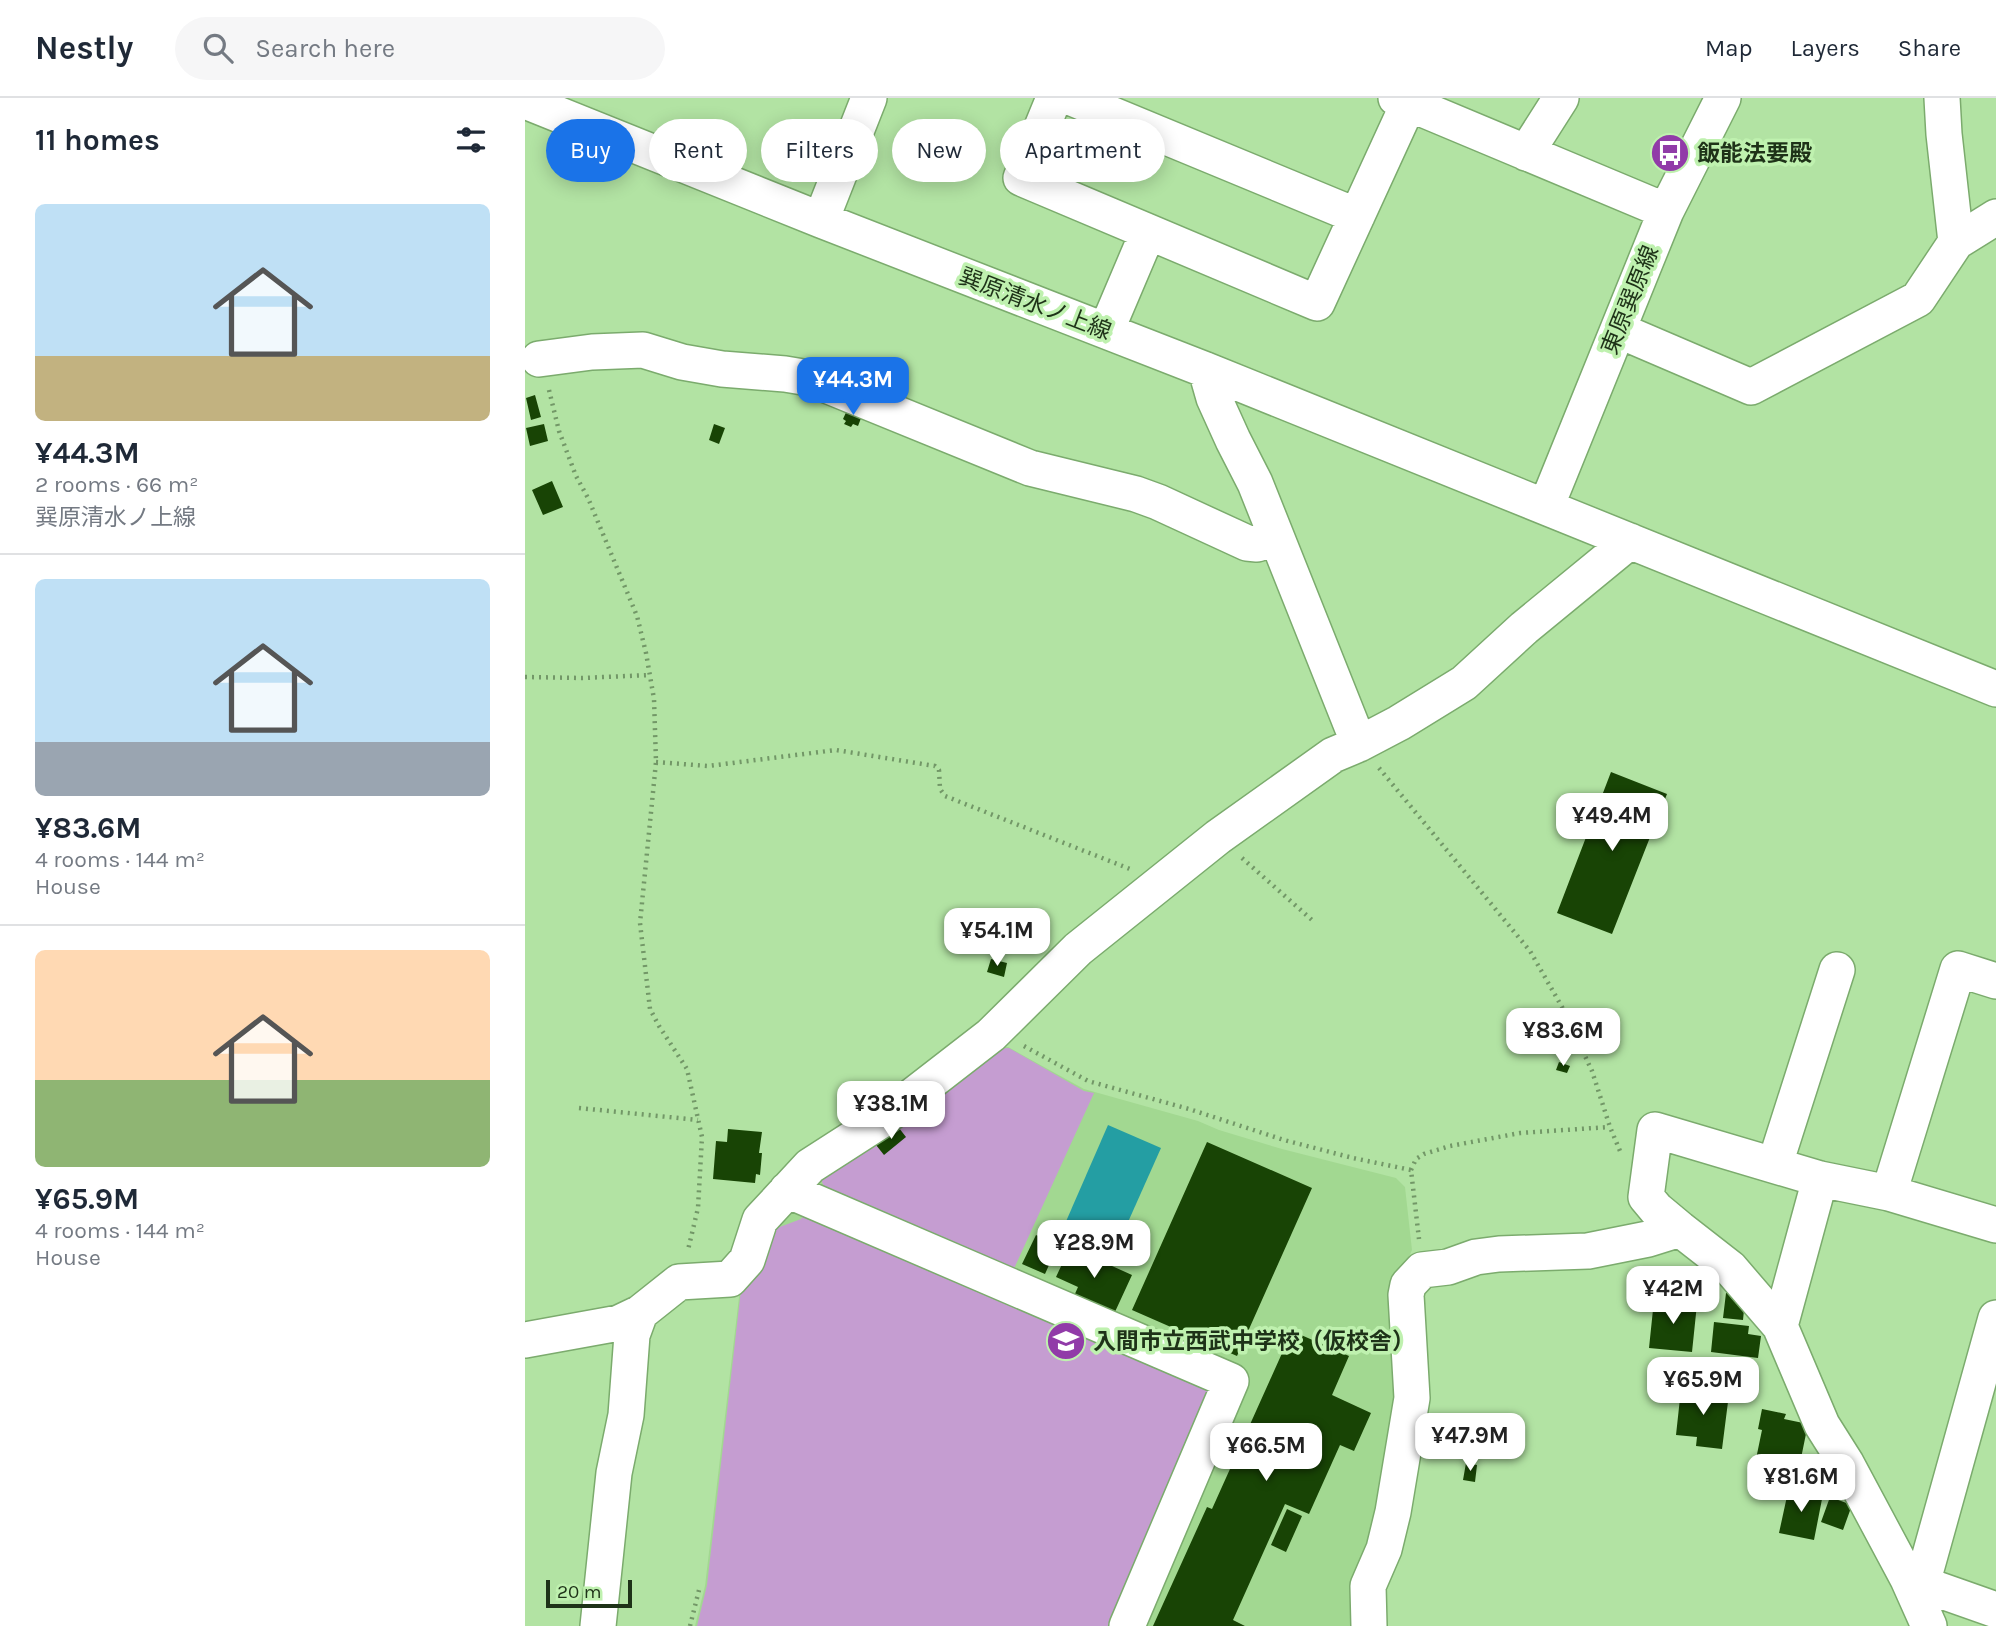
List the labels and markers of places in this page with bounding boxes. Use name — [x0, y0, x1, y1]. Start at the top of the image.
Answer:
bus stop icon: 飯能法要殿 — [1649, 132, 1691, 174]
place label: 飯能法要殿 — [1697, 140, 1812, 167]
pin: ¥44.3M — [796, 358, 910, 417]
pin: ¥49.4M — [1555, 794, 1669, 853]
pin: ¥54.1M — [940, 908, 1054, 968]
pin: ¥83.6M — [1506, 1009, 1620, 1068]
pin: ¥38.1M — [834, 1082, 948, 1141]
pin: ¥28.9M — [1037, 1220, 1151, 1280]
pin: ¥42M — [1632, 1266, 1714, 1326]
school or university icon: 入間市立西武中学校（仮校舎） — [1045, 1320, 1087, 1362]
place label: 入間市立西武中学校（仮校舎） — [1093, 1328, 1415, 1355]
pin: ¥65.9M — [1646, 1358, 1760, 1417]
pin: ¥47.9M — [1413, 1414, 1527, 1473]
pin: ¥66.5M — [1209, 1424, 1323, 1483]
pin: ¥81.6M — [1744, 1454, 1858, 1514]

